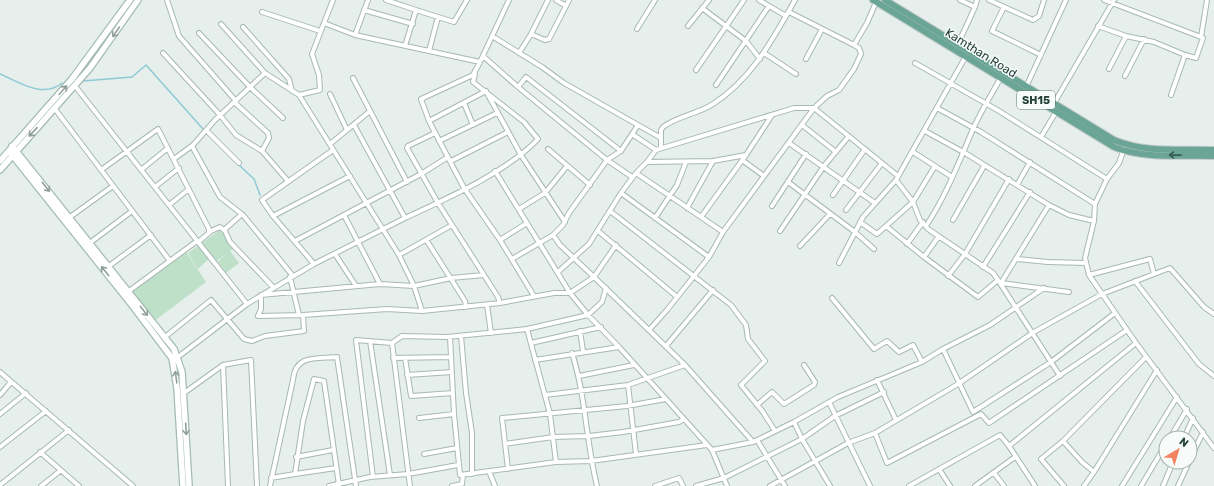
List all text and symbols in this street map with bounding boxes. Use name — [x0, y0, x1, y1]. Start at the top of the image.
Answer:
street label: Kamthan Road — [943, 25, 1019, 81]
one-way arrow — [112, 26, 120, 37]
one-way arrow — [58, 85, 68, 95]
road number: SH15 — [1017, 91, 1055, 109]
one-way arrow — [28, 127, 38, 137]
one-way arrow — [1169, 151, 1182, 159]
one-way arrow — [42, 182, 50, 193]
one-way arrow — [100, 265, 109, 276]
one-way arrow — [140, 305, 149, 316]
one-way arrow — [172, 371, 180, 384]
one-way arrow — [182, 422, 190, 435]
north arrow — [1158, 430, 1198, 470]
text: N — [1177, 435, 1191, 450]

